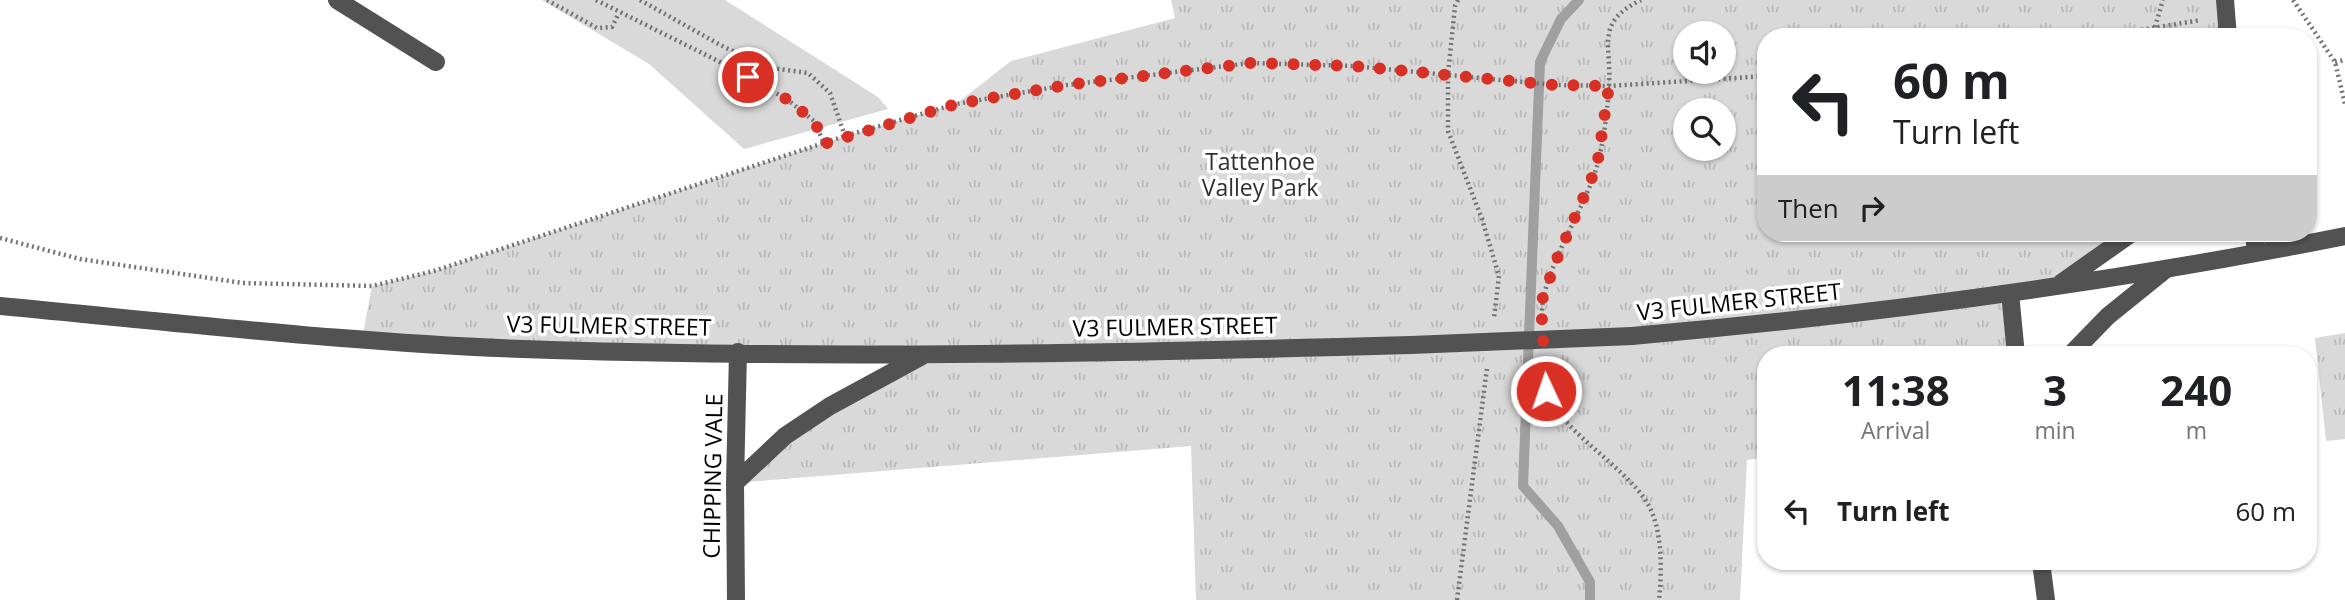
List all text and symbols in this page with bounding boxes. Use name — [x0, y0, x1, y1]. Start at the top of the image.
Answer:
map controls — [1673, 21, 1736, 161]
button: sound — [1673, 21, 1736, 84]
pin — [718, 47, 778, 107]
text: 60 m — [1893, 47, 2010, 113]
icon: left — [1778, 56, 1869, 147]
icon: arrive — [729, 58, 767, 96]
button: search — [1673, 98, 1736, 161]
text: Turn left — [1893, 110, 2019, 153]
park label: Tattenhoe Valley Park — [1202, 145, 1318, 203]
icon: right — [1853, 189, 1891, 227]
text: Then — [1778, 190, 1839, 226]
street label: V3 FULMER STREET — [1635, 274, 1843, 328]
street label: V3 FULMER STREET — [506, 307, 712, 343]
street label: V3 FULMER STREET — [1072, 308, 1278, 344]
position arrow — [1509, 354, 1583, 428]
text: 11:38 — [1842, 361, 1950, 418]
text: 3 — [2043, 361, 2067, 418]
text: 240 — [2160, 361, 2232, 418]
street label: CHIPPING VALE — [695, 393, 729, 559]
text: Arrival — [1861, 414, 1930, 446]
text: min — [2034, 414, 2076, 446]
text: m — [2186, 414, 2207, 446]
icon: left — [1778, 492, 1816, 530]
text: Turn left — [1837, 493, 1949, 529]
text: 60 m — [2235, 493, 2296, 529]

